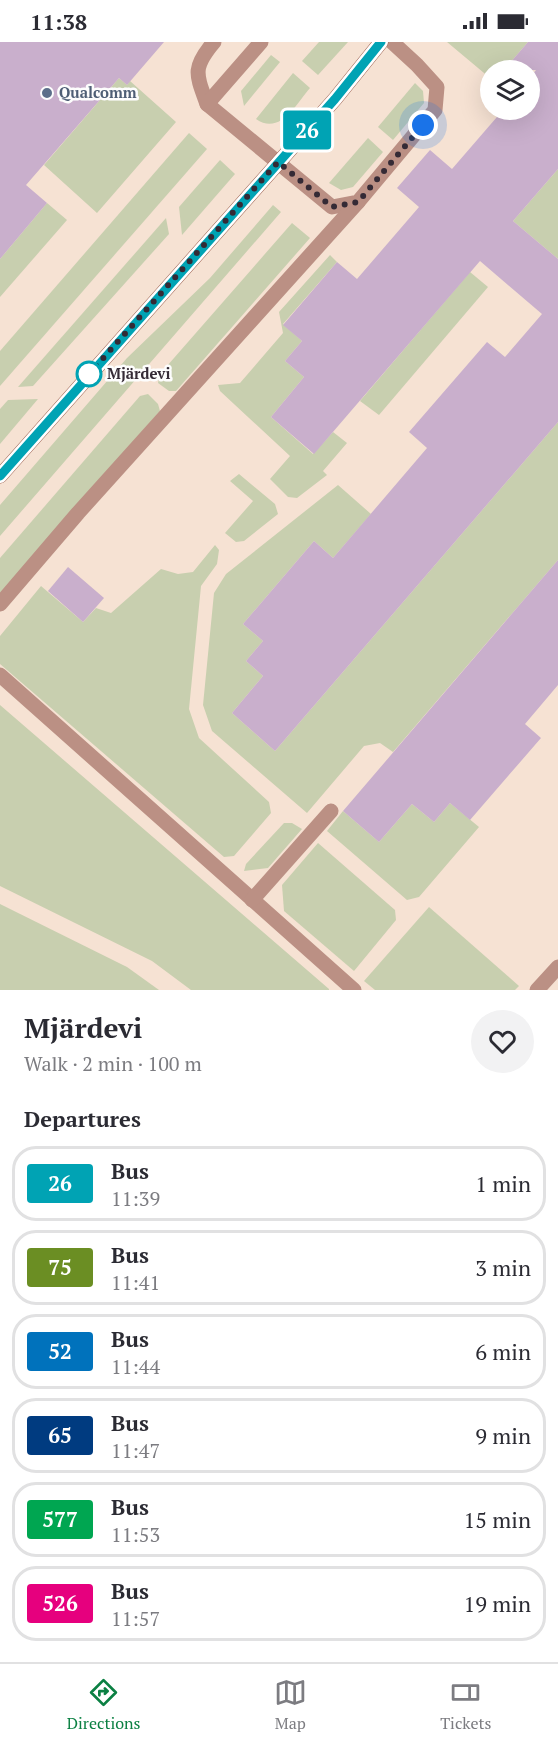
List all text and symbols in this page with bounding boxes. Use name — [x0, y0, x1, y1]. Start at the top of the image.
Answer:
text: 11:38 — [30, 7, 87, 36]
map controls — [480, 60, 540, 120]
button: layers — [480, 60, 540, 120]
place label: Qualcomm — [59, 82, 137, 102]
marker: Qualcomm — [40, 86, 54, 100]
line badge: 26 — [280, 110, 334, 149]
your location — [408, 110, 438, 140]
text: 26 — [295, 116, 319, 144]
marker: Mjärdevi — [76, 361, 102, 387]
place label: Mjärdevi — [107, 363, 170, 383]
text: Mjärdevi — [24, 1009, 142, 1046]
button: heart — [471, 1010, 534, 1073]
text: Walk · 2 min · 100 m — [24, 1050, 202, 1077]
text: Departures — [24, 1104, 141, 1133]
text: Bus — [111, 1156, 149, 1185]
text: 26 — [48, 1169, 72, 1197]
text: 1 min — [475, 1169, 531, 1198]
text: 11:39 — [111, 1185, 160, 1212]
text: Bus — [111, 1240, 149, 1269]
text: 75 — [48, 1253, 72, 1281]
text: 3 min — [475, 1253, 531, 1282]
text: 11:41 — [111, 1269, 160, 1296]
text: Bus — [111, 1324, 149, 1353]
text: 52 — [48, 1337, 72, 1365]
text: 6 min — [475, 1337, 531, 1366]
text: 11:44 — [111, 1353, 160, 1380]
text: Bus — [111, 1408, 149, 1437]
text: 65 — [48, 1421, 72, 1449]
text: 9 min — [475, 1421, 531, 1450]
text: 11:47 — [111, 1437, 160, 1464]
text: Bus — [111, 1492, 149, 1521]
text: 577 — [42, 1505, 78, 1533]
text: 15 min — [464, 1505, 531, 1534]
text: 11:53 — [111, 1521, 160, 1548]
text: Bus — [111, 1576, 149, 1605]
text: 526 — [42, 1589, 78, 1617]
text: 19 min — [464, 1589, 531, 1618]
text: 11:57 — [111, 1605, 160, 1632]
tab: Directions — [67, 1676, 140, 1734]
tab: Map — [274, 1676, 307, 1734]
tab: Tickets — [440, 1676, 491, 1734]

